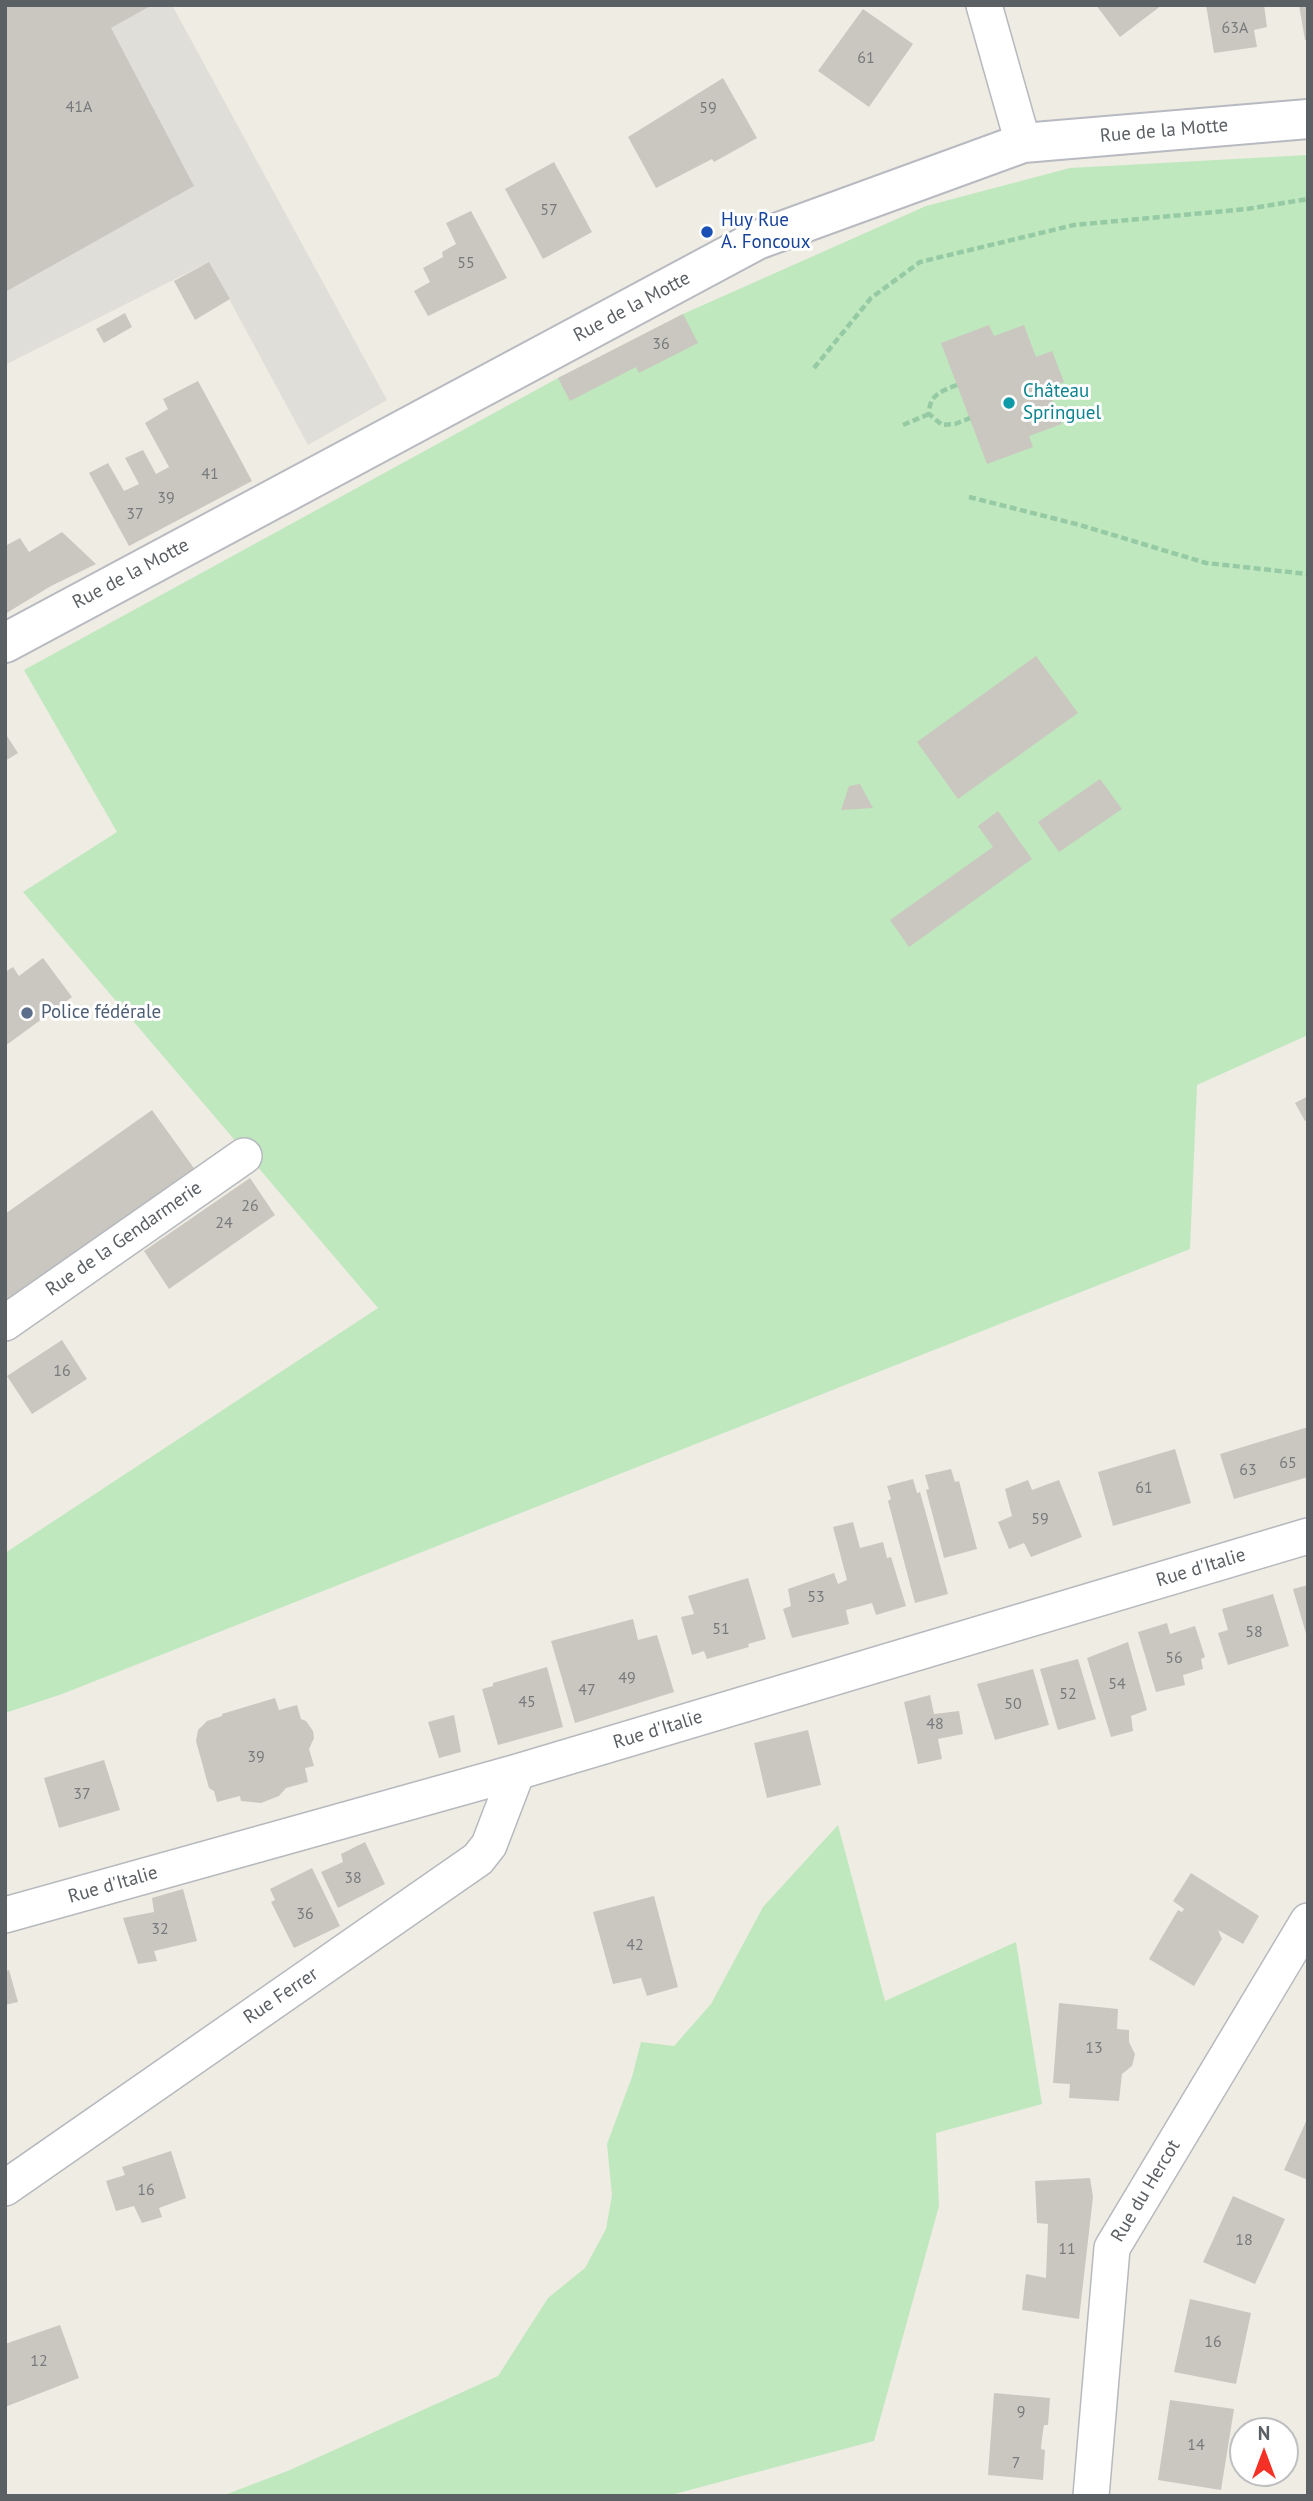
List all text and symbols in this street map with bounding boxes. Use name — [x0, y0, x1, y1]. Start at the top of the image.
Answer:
house number: 63A — [1222, 18, 1248, 38]
house number: 61 — [857, 48, 875, 68]
house number: 41A — [66, 97, 92, 117]
house number: 59 — [699, 98, 717, 118]
street label: Rue de la Motte — [1099, 114, 1229, 148]
house number: 57 — [540, 200, 558, 220]
place label: Huy Rue A. Foncoux — [721, 210, 811, 254]
marker: Huy Rue A. Foncoux — [699, 224, 715, 240]
house number: 55 — [457, 253, 475, 273]
street label: Rue de la Motte — [570, 267, 694, 347]
house number: 36 — [652, 334, 670, 354]
place label: Château Springuel — [1023, 381, 1101, 425]
marker: Château Springuel — [1001, 395, 1017, 411]
house number: 41 — [201, 464, 219, 484]
house number: 39 — [157, 488, 175, 508]
house number: 37 — [126, 504, 144, 524]
street label: Rue de la Motte — [69, 534, 193, 614]
place label: Police fédérale — [41, 1002, 161, 1024]
marker: Police fédérale — [19, 1005, 35, 1021]
street label: Rue de la Gendarmerie — [42, 1177, 206, 1301]
house number: 26 — [241, 1196, 259, 1216]
house number: 24 — [215, 1213, 233, 1233]
house number: 16 — [53, 1361, 71, 1381]
house number: 65 — [1279, 1453, 1297, 1473]
house number: 63 — [1239, 1460, 1257, 1480]
house number: 61 — [1135, 1478, 1153, 1498]
house number: 59 — [1031, 1509, 1049, 1529]
street label: Rue d'Italie — [1154, 1544, 1248, 1592]
house number: 53 — [807, 1587, 825, 1607]
house number: 51 — [712, 1619, 730, 1639]
house number: 58 — [1245, 1622, 1263, 1642]
house number: 56 — [1165, 1648, 1183, 1668]
house number: 49 — [618, 1668, 636, 1688]
house number: 54 — [1108, 1674, 1126, 1694]
house number: 47 — [578, 1680, 596, 1700]
house number: 52 — [1059, 1684, 1077, 1704]
house number: 45 — [518, 1692, 536, 1712]
house number: 50 — [1004, 1694, 1022, 1714]
street label: Rue d'Italie — [611, 1706, 705, 1754]
house number: 48 — [926, 1714, 944, 1734]
house number: 39 — [247, 1747, 265, 1767]
house number: 37 — [73, 1784, 91, 1804]
street label: Rue d'Italie — [66, 1861, 160, 1909]
house number: 38 — [344, 1868, 362, 1888]
house number: 36 — [296, 1904, 314, 1924]
house number: 32 — [151, 1919, 169, 1939]
house number: 42 — [626, 1935, 644, 1955]
street label: Rue Ferrer — [240, 1963, 322, 2029]
house number: 13 — [1085, 2038, 1103, 2058]
street label: Rue du Hercot — [1107, 2136, 1185, 2246]
house number: 16 — [137, 2180, 155, 2200]
house number: 18 — [1235, 2230, 1253, 2250]
house number: 11 — [1058, 2239, 1076, 2259]
house number: 16 — [1204, 2332, 1222, 2352]
house number: 12 — [30, 2351, 48, 2371]
house number: 9 — [1017, 2402, 1025, 2422]
north arrow — [1229, 2417, 1299, 2487]
text: N — [1258, 2421, 1270, 2445]
house number: 14 — [1187, 2435, 1205, 2455]
house number: 7 — [1012, 2453, 1020, 2473]

